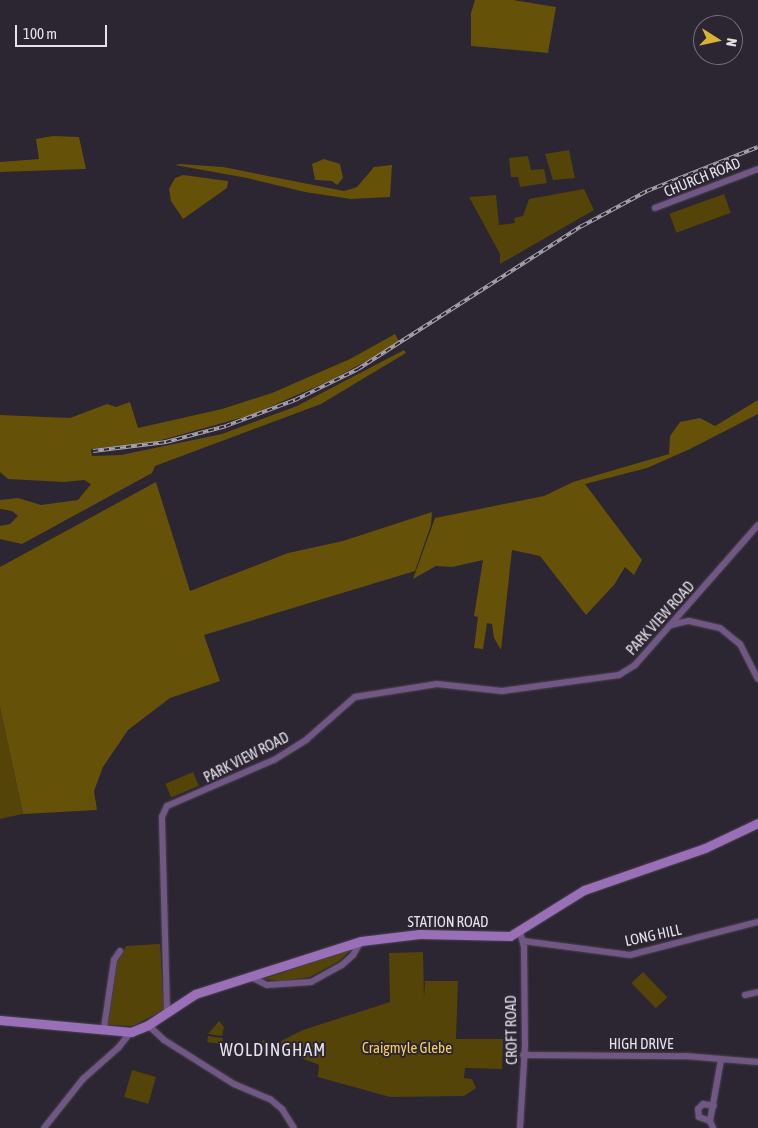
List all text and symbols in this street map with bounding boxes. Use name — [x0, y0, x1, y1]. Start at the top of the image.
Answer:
scale bar — [18, 15, 110, 47]
north arrow — [693, 15, 743, 65]
text: 100 m — [23, 25, 57, 42]
text: N — [723, 37, 740, 48]
street label: CHURCH ROAD — [661, 153, 743, 201]
street label: PARK VIEW ROAD — [622, 577, 698, 659]
street label: PARK VIEW ROAD — [200, 728, 292, 786]
street label: STATION ROAD — [408, 913, 488, 931]
street label: LONG HILL — [623, 920, 683, 950]
street label: CROFT ROAD — [501, 995, 521, 1065]
street label: HIGH DRIVE — [609, 1035, 673, 1053]
district label: WOLDINGHAM — [218, 1039, 328, 1061]
park label: Craigmyle Glebe — [362, 1039, 452, 1057]

